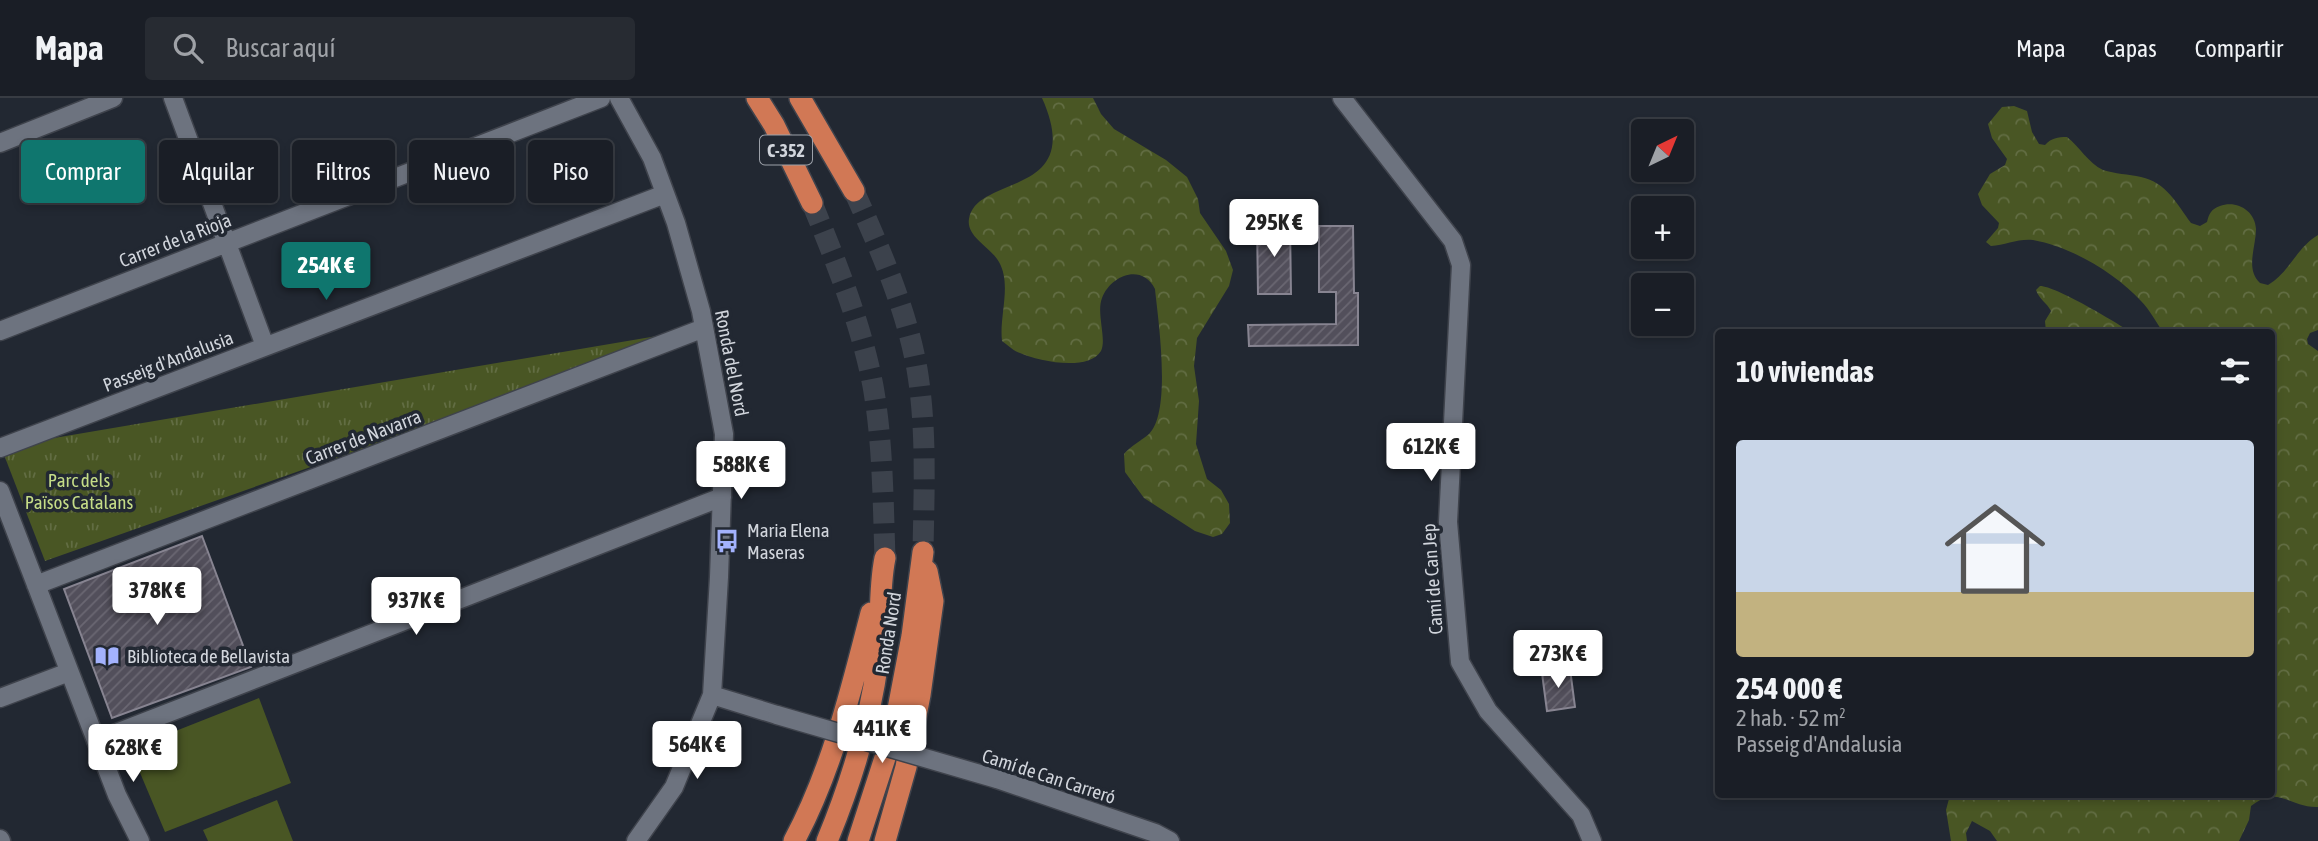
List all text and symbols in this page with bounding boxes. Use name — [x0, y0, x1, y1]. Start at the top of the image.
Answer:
search box — [145, 17, 635, 80]
text: Mapa — [35, 29, 103, 67]
icon: search — [169, 29, 207, 67]
text: Buscar aquí — [225, 33, 335, 63]
text: Mapa — [2016, 35, 2066, 62]
text: Capas — [2104, 35, 2157, 62]
text: Compartir — [2195, 35, 2283, 62]
north arrow — [1631, 119, 1694, 182]
map controls — [1631, 119, 1694, 336]
road number: C-352 — [760, 136, 812, 164]
chip: Comprar — [21, 140, 145, 203]
chip: Alquilar — [159, 140, 278, 203]
chip: Filtros — [292, 140, 395, 203]
chip: Nuevo — [409, 140, 514, 203]
chip: Piso — [528, 140, 613, 203]
button: + — [1631, 196, 1694, 259]
pin: 295K € — [1217, 200, 1331, 259]
street label: Carrer de la Rioja — [116, 209, 234, 271]
text: 295K € — [1245, 209, 1303, 235]
pin: 254K € — [269, 242, 383, 302]
text: 254K € — [297, 252, 355, 278]
button: − — [1631, 273, 1694, 336]
street label: Ronda del Nord — [711, 308, 753, 418]
street label: Passeig d'Andalusia — [100, 326, 236, 396]
icon: filters — [2216, 352, 2254, 390]
text: 10 viviendas — [1736, 354, 1874, 388]
street label: Carrer de Navarra — [302, 405, 424, 469]
pin: 612K € — [1374, 424, 1488, 483]
text: 612K € — [1402, 433, 1460, 459]
pin: 588K € — [684, 442, 798, 501]
text: 588K € — [712, 451, 770, 477]
park label: Parc dels Països Catalans — [25, 469, 134, 513]
icon: home — [1932, 486, 2058, 612]
place label: Maria Elena Maseras — [747, 519, 830, 563]
street label: Camí de Can Jep — [1417, 523, 1447, 635]
bus stop icon: Maria Elena Maseras — [713, 527, 741, 555]
pin: 378K € — [100, 568, 214, 627]
text: 378K € — [128, 577, 186, 603]
pin: 937K € — [359, 578, 473, 637]
text: 937K € — [387, 587, 445, 613]
street label: Ronda Nord — [871, 590, 905, 676]
pin: 273K € — [1501, 630, 1615, 690]
text: 273K € — [1529, 640, 1587, 666]
library icon: Biblioteca de Bellavista — [93, 642, 121, 670]
place label: Biblioteca de Bellavista — [127, 645, 290, 667]
text: 254 000 € — [1736, 671, 1842, 705]
text: 2 hab. · 52 m² — [1736, 705, 1846, 731]
pin: 441K € — [825, 706, 939, 765]
text: 441K € — [853, 715, 911, 741]
pin: 564K € — [640, 722, 754, 781]
pin: 628K € — [76, 724, 190, 784]
text: 564K € — [668, 731, 726, 757]
text: Passeig d'Andalusia — [1736, 731, 1903, 757]
text: 628K € — [104, 734, 162, 760]
street label: Camí de Can Carreró — [979, 744, 1119, 808]

